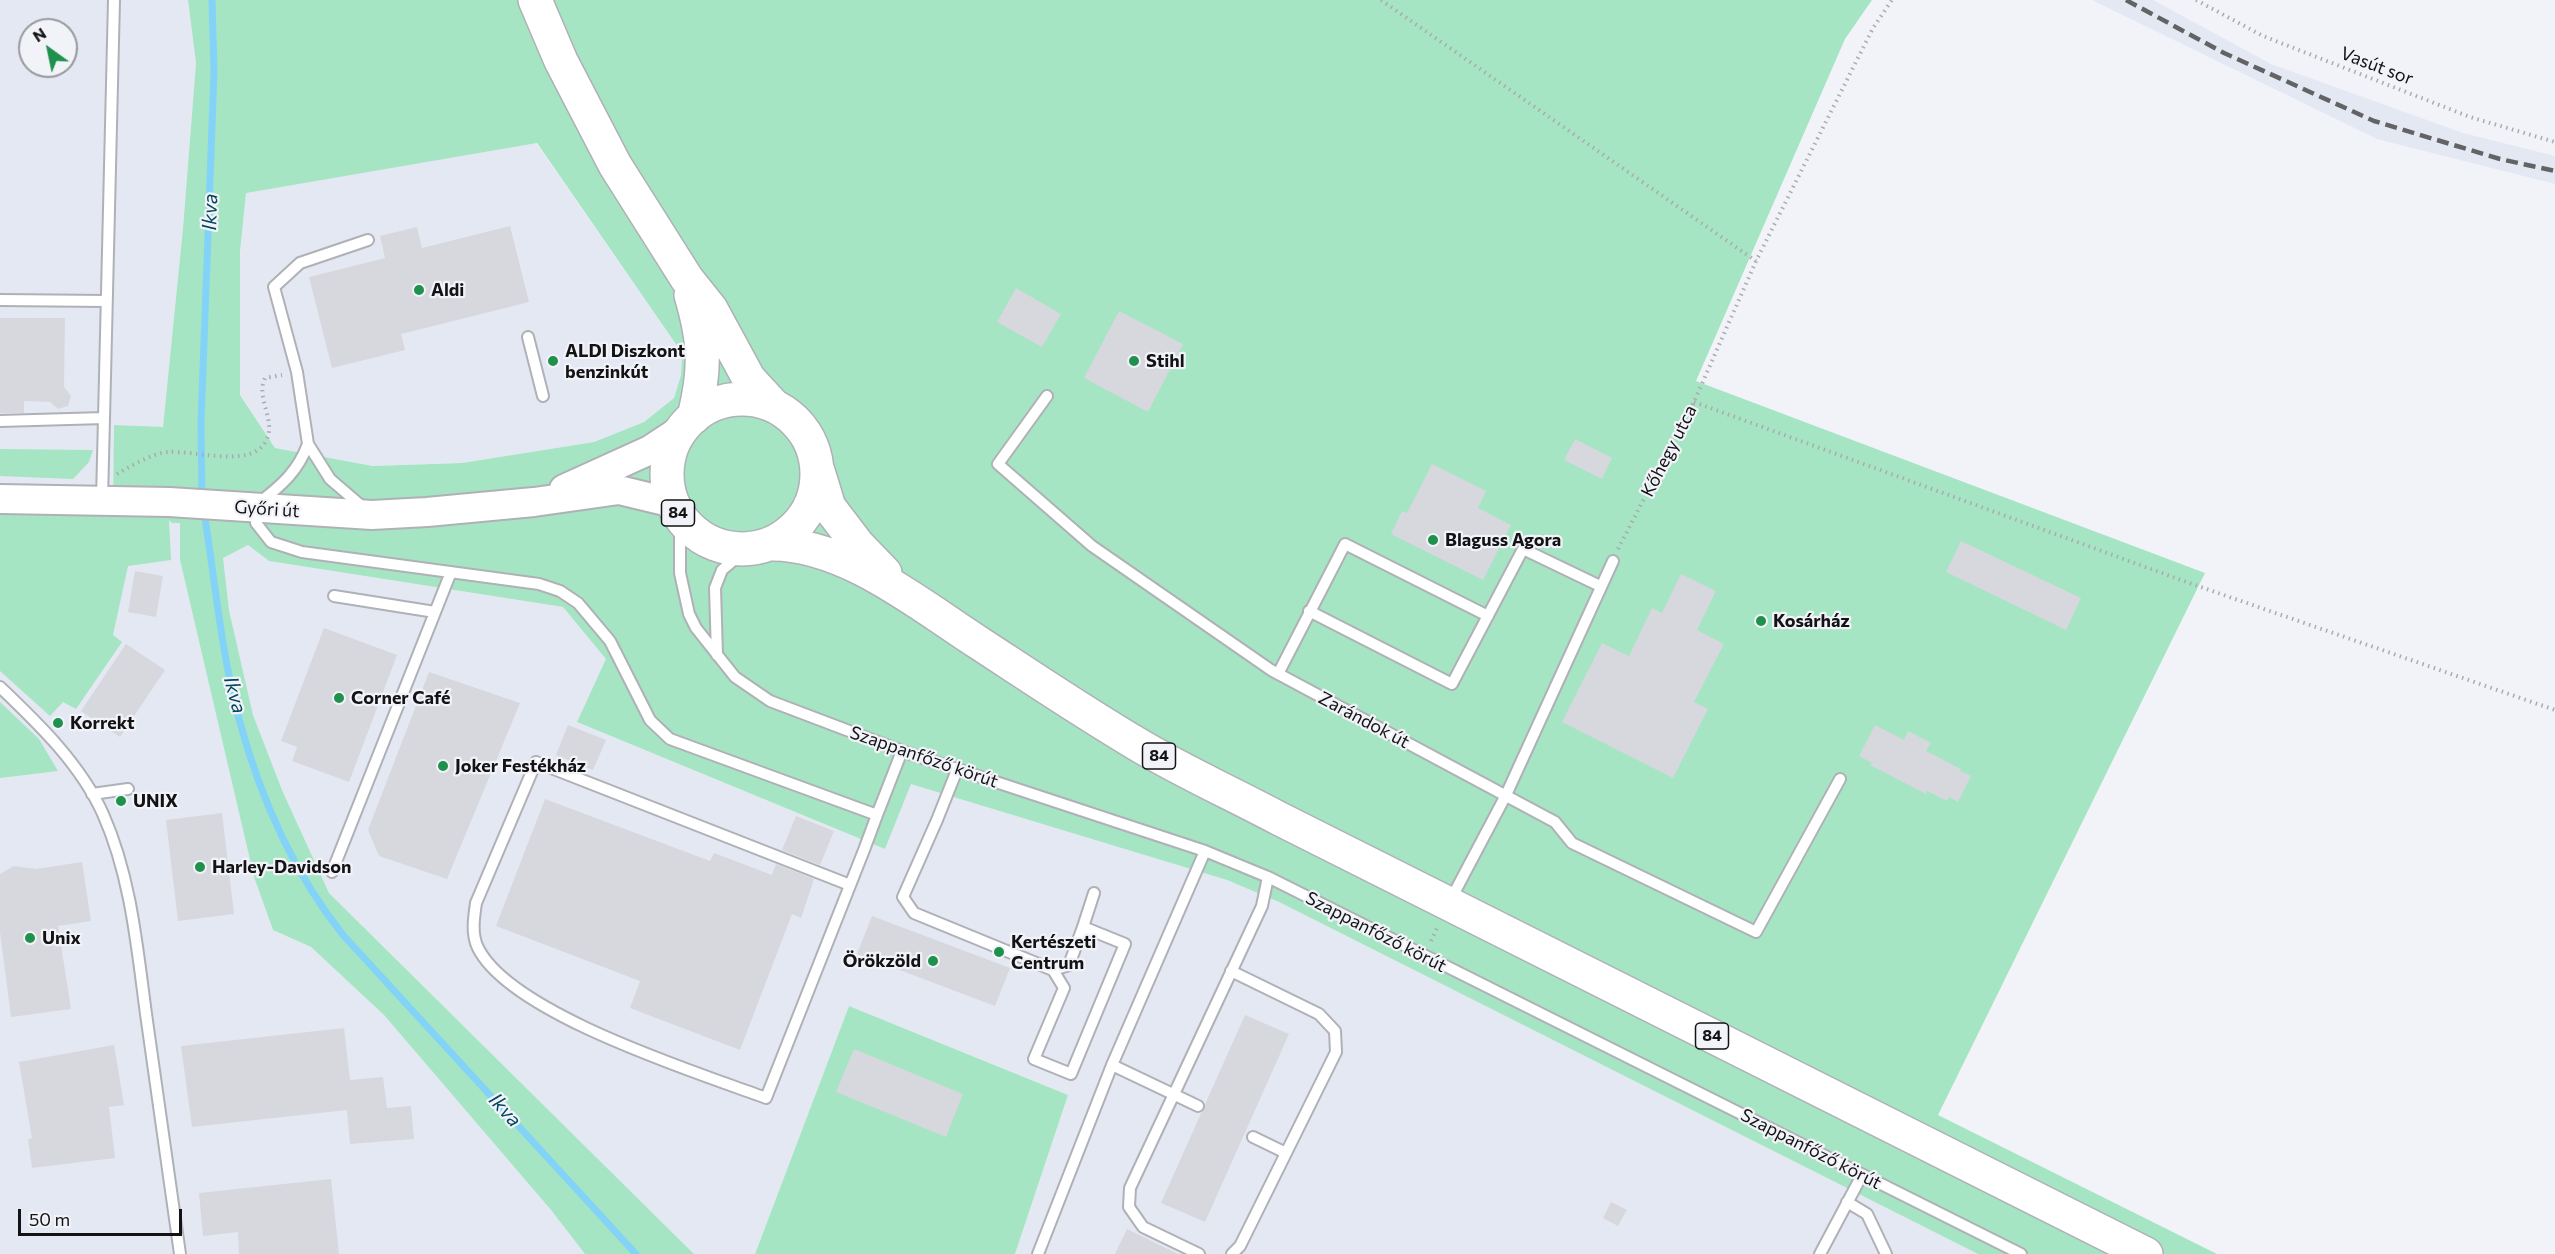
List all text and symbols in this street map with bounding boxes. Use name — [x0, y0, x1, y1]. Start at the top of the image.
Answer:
north arrow — [18, 18, 78, 78]
text: N — [29, 23, 49, 45]
street label: Vasút sor — [2338, 42, 2416, 90]
water label: Ikva — [197, 193, 223, 231]
place label: Aldi — [431, 279, 464, 301]
marker: Aldi — [412, 283, 426, 297]
place label: ALDI Diszkont benzinkút — [565, 340, 685, 382]
place label: Stihl — [1146, 350, 1185, 372]
marker: ALDI Diszkont benzinkút — [546, 354, 560, 368]
marker: Stihl — [1127, 354, 1141, 368]
street label: Kőhegy utca — [1637, 401, 1701, 501]
street label: Győri út — [234, 496, 300, 522]
road number: 84 — [662, 500, 694, 526]
place label: Blaguss Agora — [1445, 529, 1561, 551]
marker: Blaguss Agora — [1426, 533, 1440, 547]
place label: Kosárház — [1773, 610, 1850, 632]
marker: Kosárház — [1754, 614, 1768, 628]
water label: Ikva — [219, 674, 251, 716]
place label: Corner Café — [351, 687, 451, 709]
street label: Zarándok út — [1315, 687, 1413, 753]
marker: Corner Café — [332, 691, 346, 705]
place label: Korrekt — [70, 712, 135, 734]
marker: Korrekt — [51, 716, 65, 730]
street label: Szappanfőző körút — [847, 722, 1001, 792]
road number: 84 — [1142, 743, 1176, 769]
place label: Joker Festékház — [455, 755, 586, 777]
marker: Joker Festékház — [436, 759, 450, 773]
place label: UNIX — [133, 790, 178, 812]
marker: UNIX — [114, 794, 128, 808]
place label: Harley-Davidson — [212, 856, 351, 878]
marker: Harley-Davidson — [193, 860, 207, 874]
street label: Szappanfőző körút — [1302, 887, 1450, 977]
place label: Unix — [42, 927, 81, 949]
marker: Unix — [23, 931, 37, 945]
place label: Kertészeti Centrum — [1011, 931, 1096, 974]
marker: Kertészeti Centrum — [992, 945, 1006, 959]
place label: Örökzöld — [843, 950, 921, 972]
marker: Örökzöld — [926, 954, 940, 968]
road number: 84 — [1696, 1023, 1728, 1049]
water label: Ikva — [484, 1088, 526, 1132]
street label: Szappanfőző körút — [1737, 1104, 1885, 1194]
scale bar — [21, 1197, 184, 1235]
text: 50 m — [29, 1208, 70, 1230]

